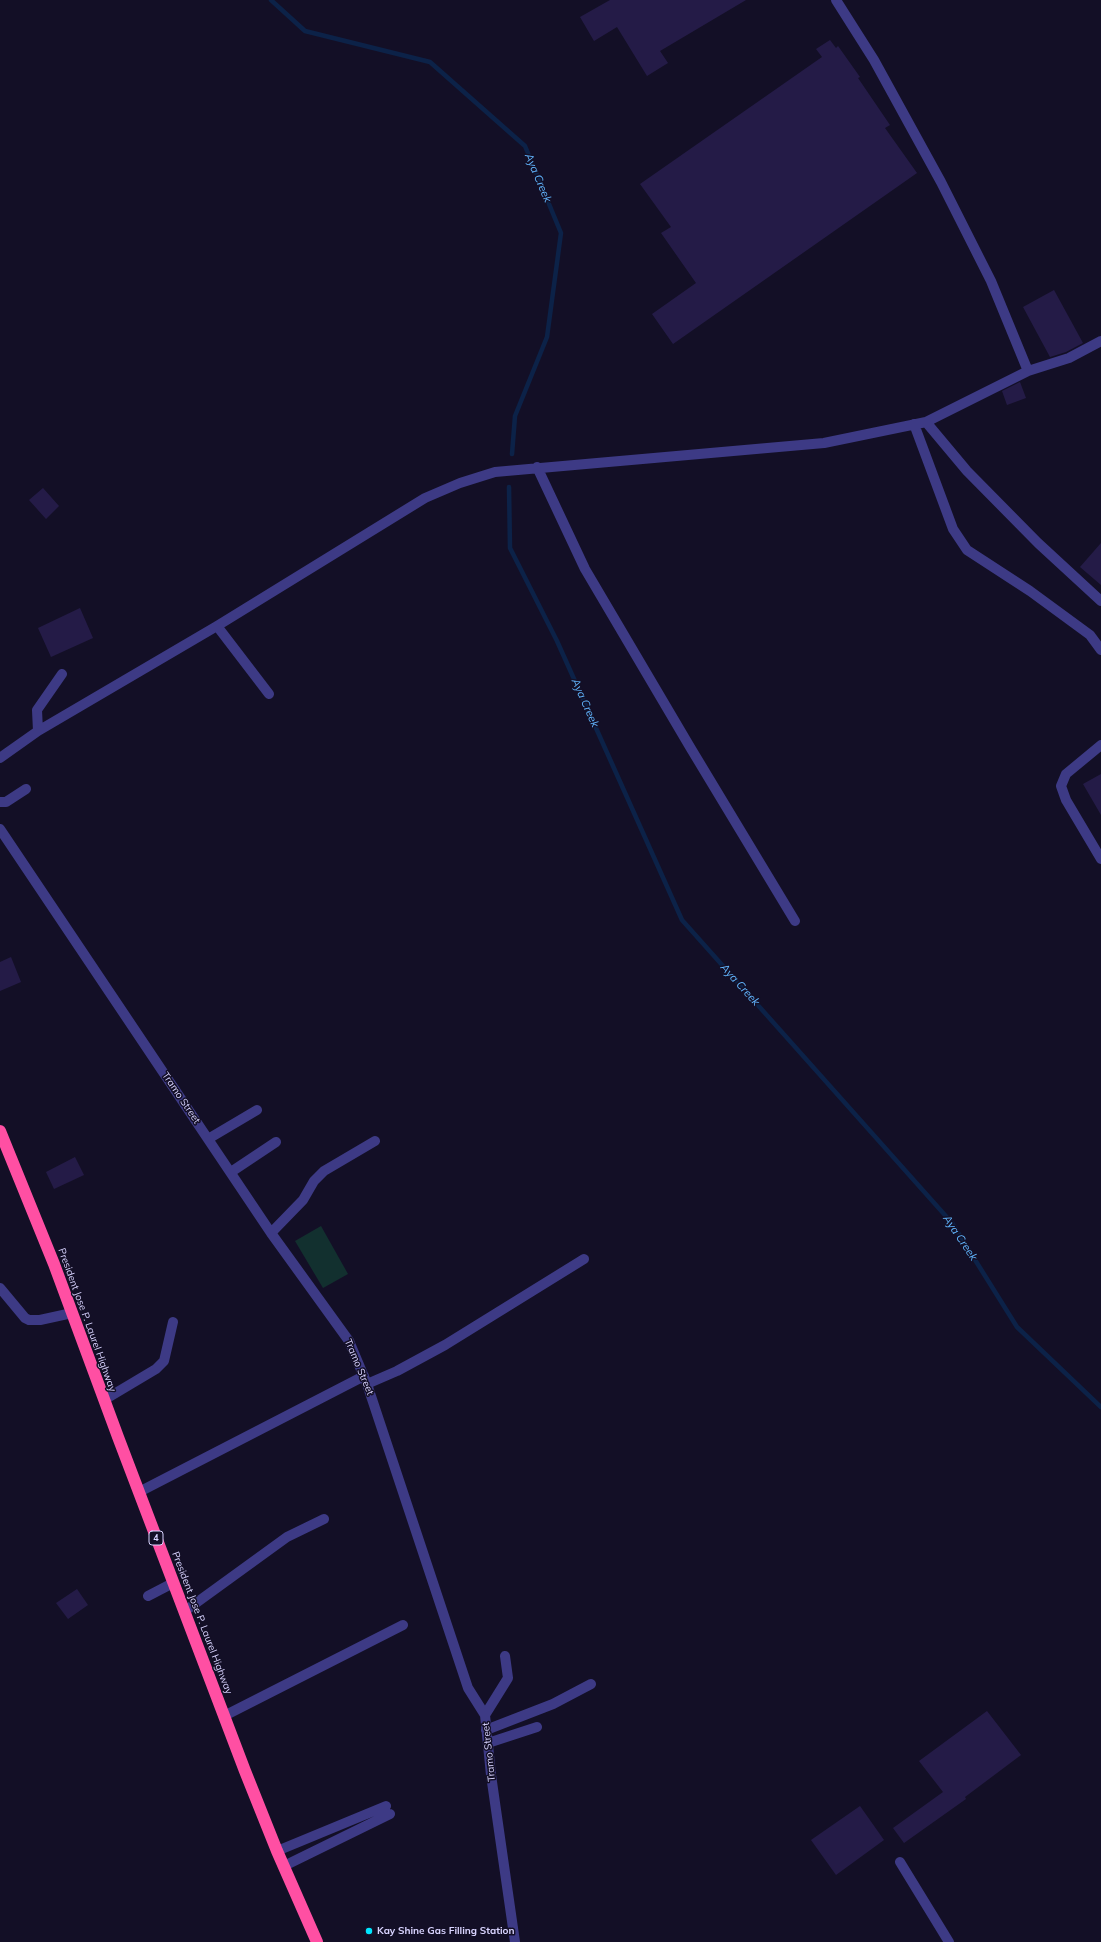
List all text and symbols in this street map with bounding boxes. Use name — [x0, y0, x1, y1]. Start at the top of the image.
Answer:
water label: Aya Creek — [522, 151, 554, 205]
water label: Aya Creek — [568, 677, 602, 729]
water label: Aya Creek — [718, 961, 762, 1009]
street label: Tramo Street — [159, 1070, 203, 1126]
water label: Aya Creek — [940, 1213, 980, 1263]
street label: President Jose P. Laurel Highway — [55, 1247, 119, 1393]
street label: Tramo Street — [342, 1337, 376, 1397]
road number: 4 — [149, 1531, 163, 1545]
street label: President Jose P. Laurel Highway — [169, 1550, 235, 1696]
street label: Tramo Street — [480, 1722, 498, 1782]
place label: Kay Shine Gas Filling Station — [377, 1925, 515, 1937]
marker: Kay Shine Gas Filling Station — [364, 1926, 374, 1936]

